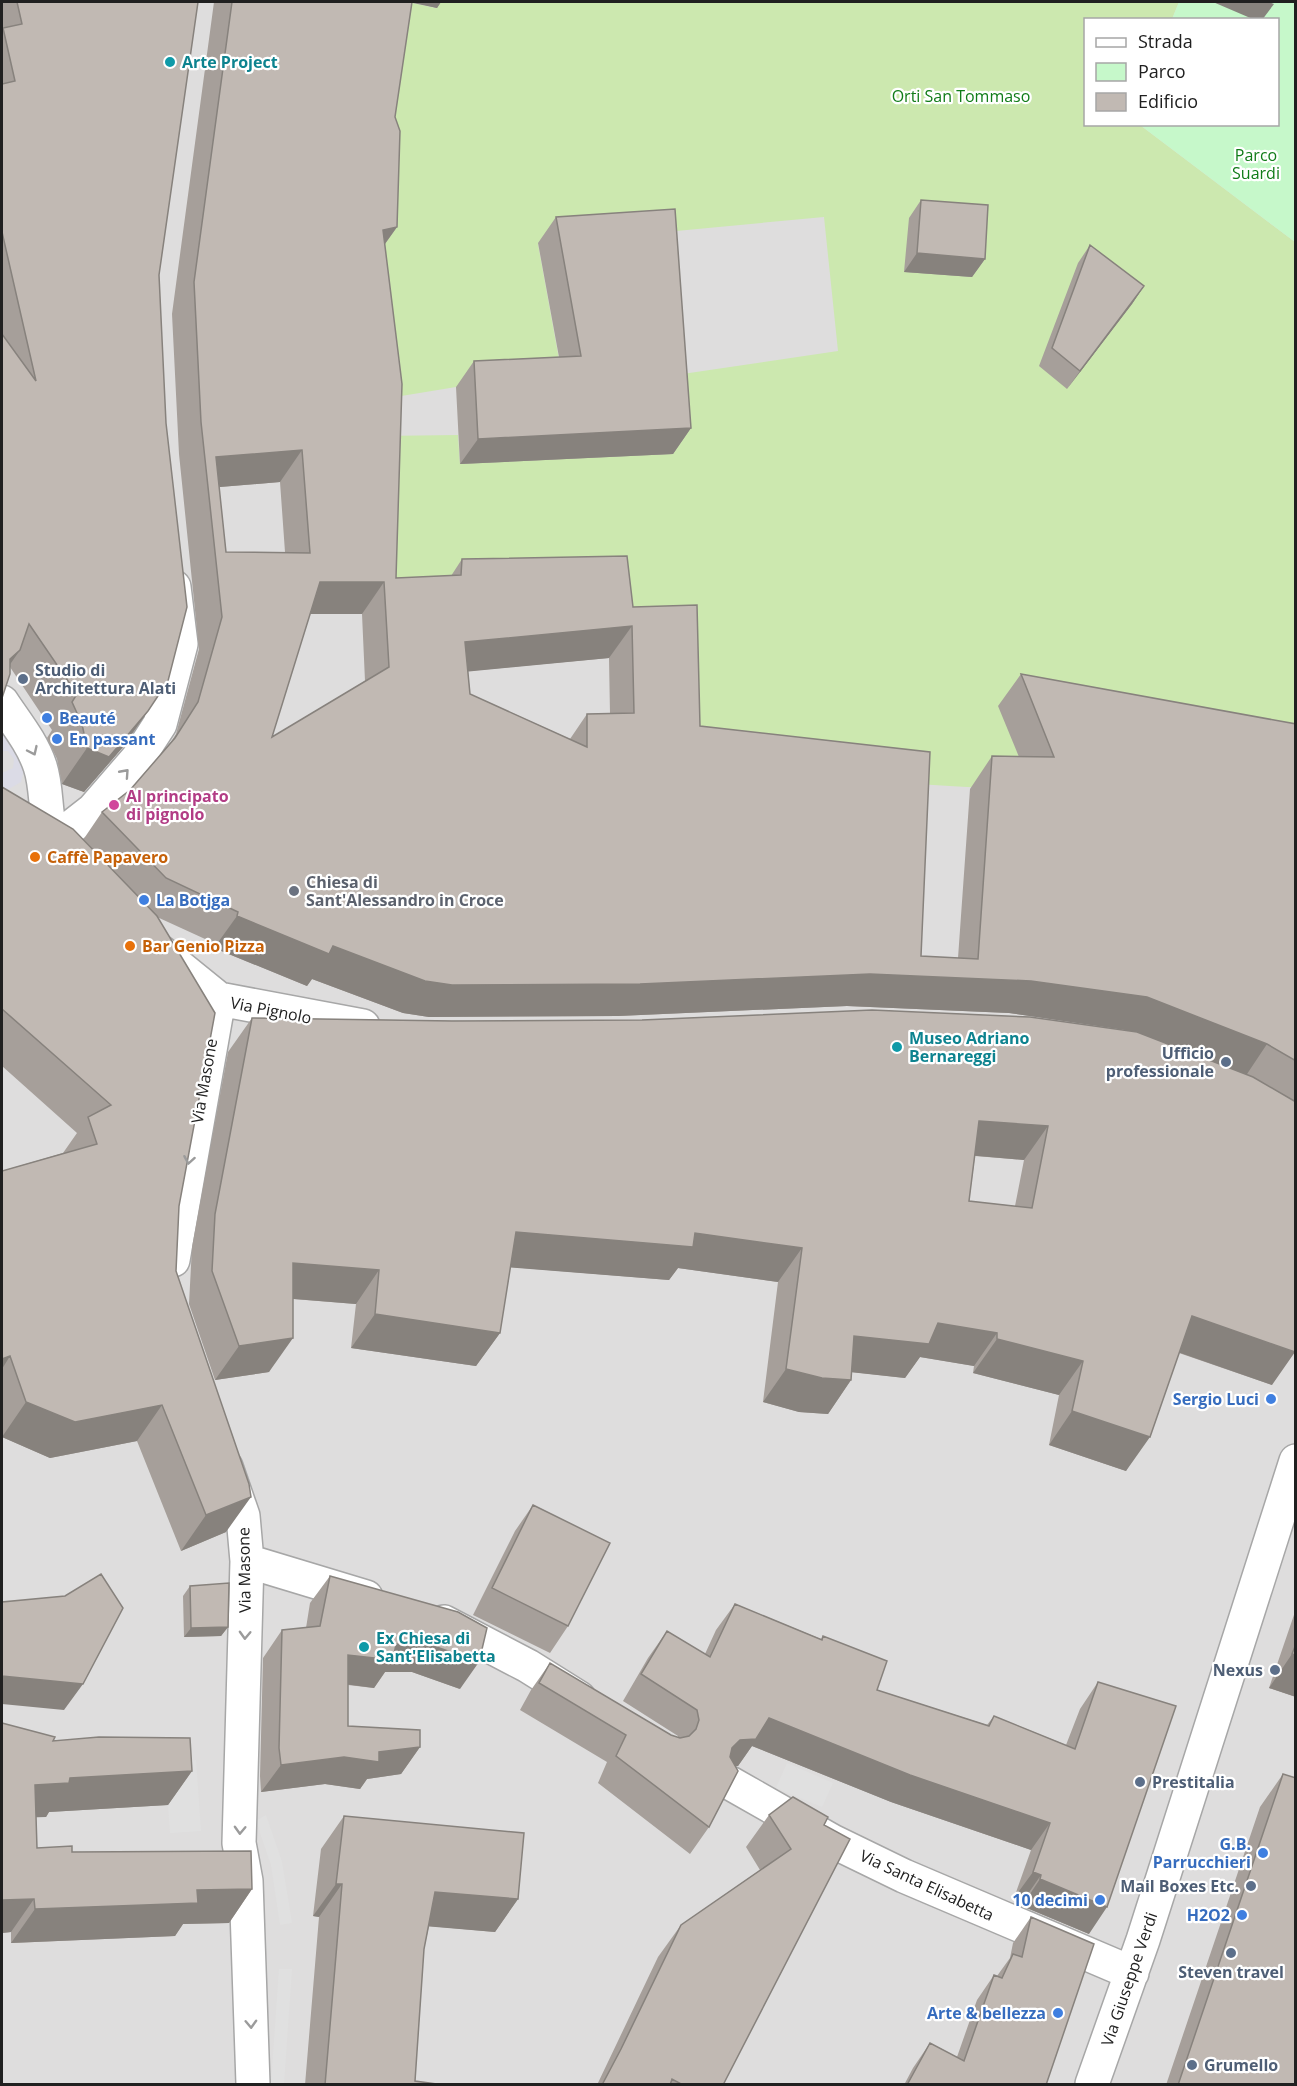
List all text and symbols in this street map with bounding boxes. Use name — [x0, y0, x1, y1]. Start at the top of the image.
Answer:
legend — [1084, 18, 1279, 126]
text: Strada — [1138, 29, 1193, 53]
place label: Arte Project — [182, 51, 278, 73]
marker: Arte Project — [163, 55, 177, 69]
text: Parco — [1138, 59, 1186, 83]
park label: Orti San Tommaso — [892, 85, 1030, 107]
text: Edificio — [1138, 89, 1198, 113]
park label: Parco Suardi — [1232, 144, 1280, 184]
place label: Studio di Architettura Alati — [35, 659, 176, 699]
marker: Studio di Architettura Alati — [16, 672, 30, 686]
place label: Beauté — [59, 707, 116, 729]
marker: Beauté — [40, 711, 54, 725]
place label: En passant — [69, 728, 156, 750]
marker: En passant — [50, 732, 64, 746]
one-way arrow — [25, 745, 37, 756]
one-way arrow — [118, 770, 129, 780]
place label: Al principato di pignolo — [126, 785, 229, 825]
marker: Al principato di pignolo — [107, 798, 121, 812]
place label: Caffè Papavero — [47, 846, 168, 868]
marker: Caffè Papavero — [28, 850, 42, 864]
place label: Chiesa di Sant'Alessandro in Croce — [306, 871, 504, 911]
marker: Chiesa di Sant'Alessandro in Croce — [287, 884, 301, 898]
place label: La Botjga — [156, 889, 230, 911]
marker: La Botjga — [137, 893, 151, 907]
place label: Bar Genio Pizza — [142, 935, 265, 957]
marker: Bar Genio Pizza — [123, 939, 137, 953]
street label: Via Pignolo — [229, 991, 313, 1029]
place label: Museo Adriano Bernareggi — [909, 1027, 1030, 1067]
street label: Via Masone — [186, 1037, 222, 1125]
marker: Museo Adriano Bernareggi — [890, 1040, 904, 1054]
place label: Ufficio professionale — [1106, 1042, 1214, 1082]
marker: Ufficio professionale — [1219, 1055, 1233, 1069]
one-way arrow — [183, 1155, 196, 1165]
place label: Sergio Luci — [1173, 1388, 1259, 1410]
marker: Sergio Luci — [1264, 1392, 1278, 1406]
street label: Via Masone — [232, 1527, 256, 1613]
place label: Ex Chiesa di Sant'Elisabetta — [376, 1627, 496, 1667]
one-way arrow — [239, 1631, 251, 1640]
marker: Ex Chiesa di Sant'Elisabetta — [357, 1640, 371, 1654]
place label: Nexus — [1213, 1659, 1263, 1681]
marker: Nexus — [1268, 1663, 1282, 1677]
place label: Prestitalia — [1152, 1771, 1235, 1793]
marker: Prestitalia — [1133, 1775, 1147, 1789]
one-way arrow — [233, 1825, 246, 1834]
place label: G.B. Parrucchieri — [1153, 1833, 1251, 1873]
street label: Via Santa Elisabetta — [856, 1844, 998, 1926]
marker: G.B. Parrucchieri — [1256, 1846, 1270, 1860]
place label: Mail Boxes Etc. — [1120, 1875, 1239, 1897]
marker: Mail Boxes Etc. — [1244, 1879, 1258, 1893]
place label: 10 decimi — [1012, 1889, 1088, 1911]
marker: 10 decimi — [1093, 1893, 1107, 1907]
place label: H2O2 — [1187, 1904, 1230, 1926]
marker: H2O2 — [1235, 1908, 1249, 1922]
street label: Via Giuseppe Verdi — [1096, 1909, 1162, 2049]
marker: Steven travel — [1224, 1946, 1238, 1960]
place label: Steven travel — [1178, 1961, 1284, 1983]
place label: Arte & bellezza — [927, 2002, 1046, 2024]
marker: Arte & bellezza — [1051, 2006, 1065, 2020]
one-way arrow — [245, 2020, 258, 2029]
place label: Grumello — [1204, 2054, 1278, 2076]
marker: Grumello — [1185, 2058, 1199, 2072]

